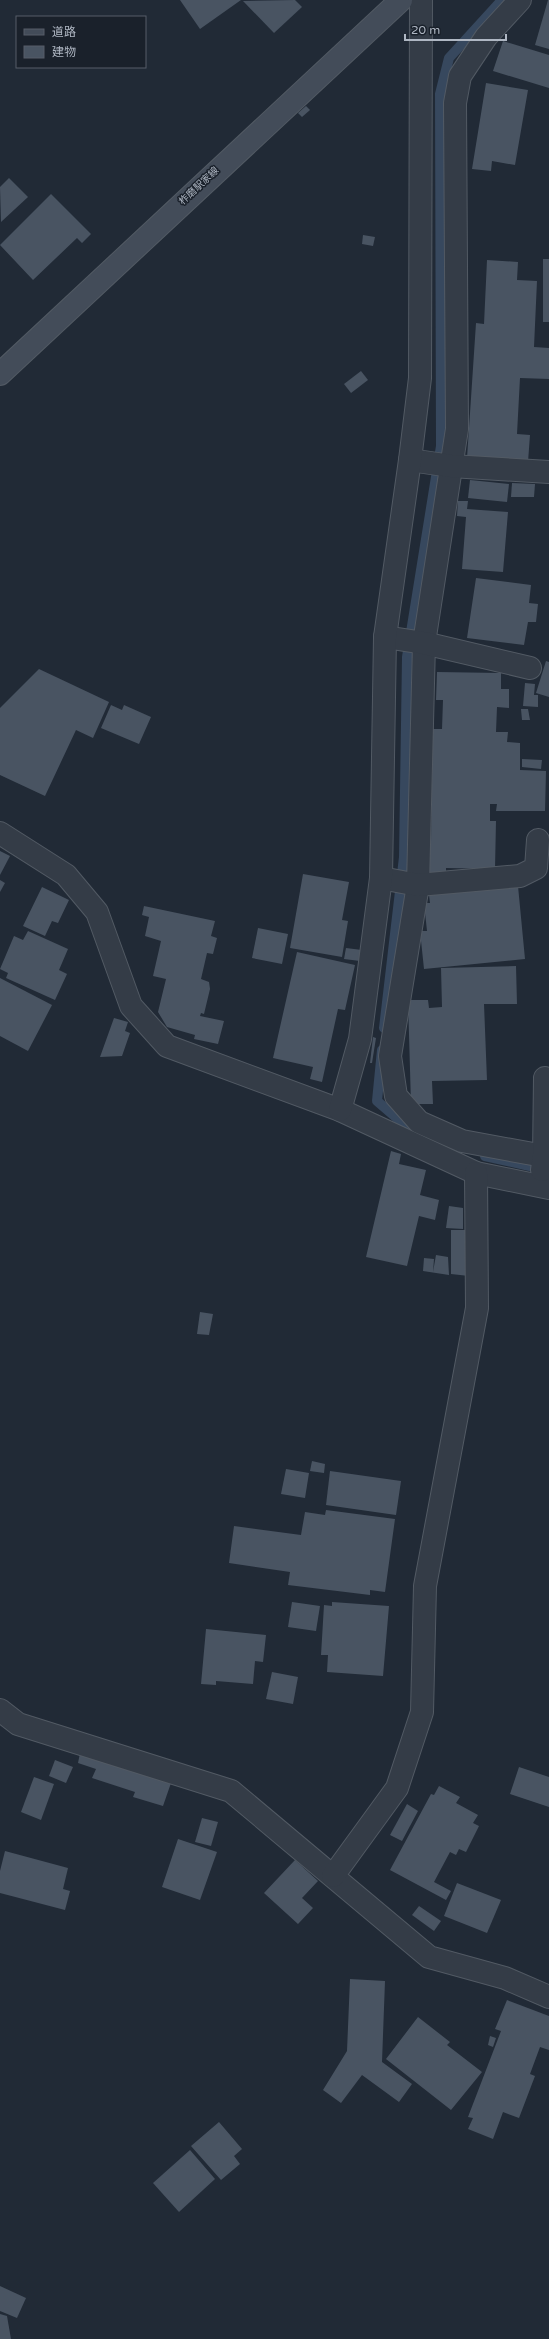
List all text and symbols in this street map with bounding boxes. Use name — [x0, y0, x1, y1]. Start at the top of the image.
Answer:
legend — [16, 16, 146, 68]
scale bar — [405, 16, 506, 42]
text: 20 m — [411, 23, 440, 37]
text: 道路 — [52, 25, 76, 39]
text: 建物 — [52, 45, 76, 59]
street label: 柞磨駅家線 — [177, 165, 221, 207]

